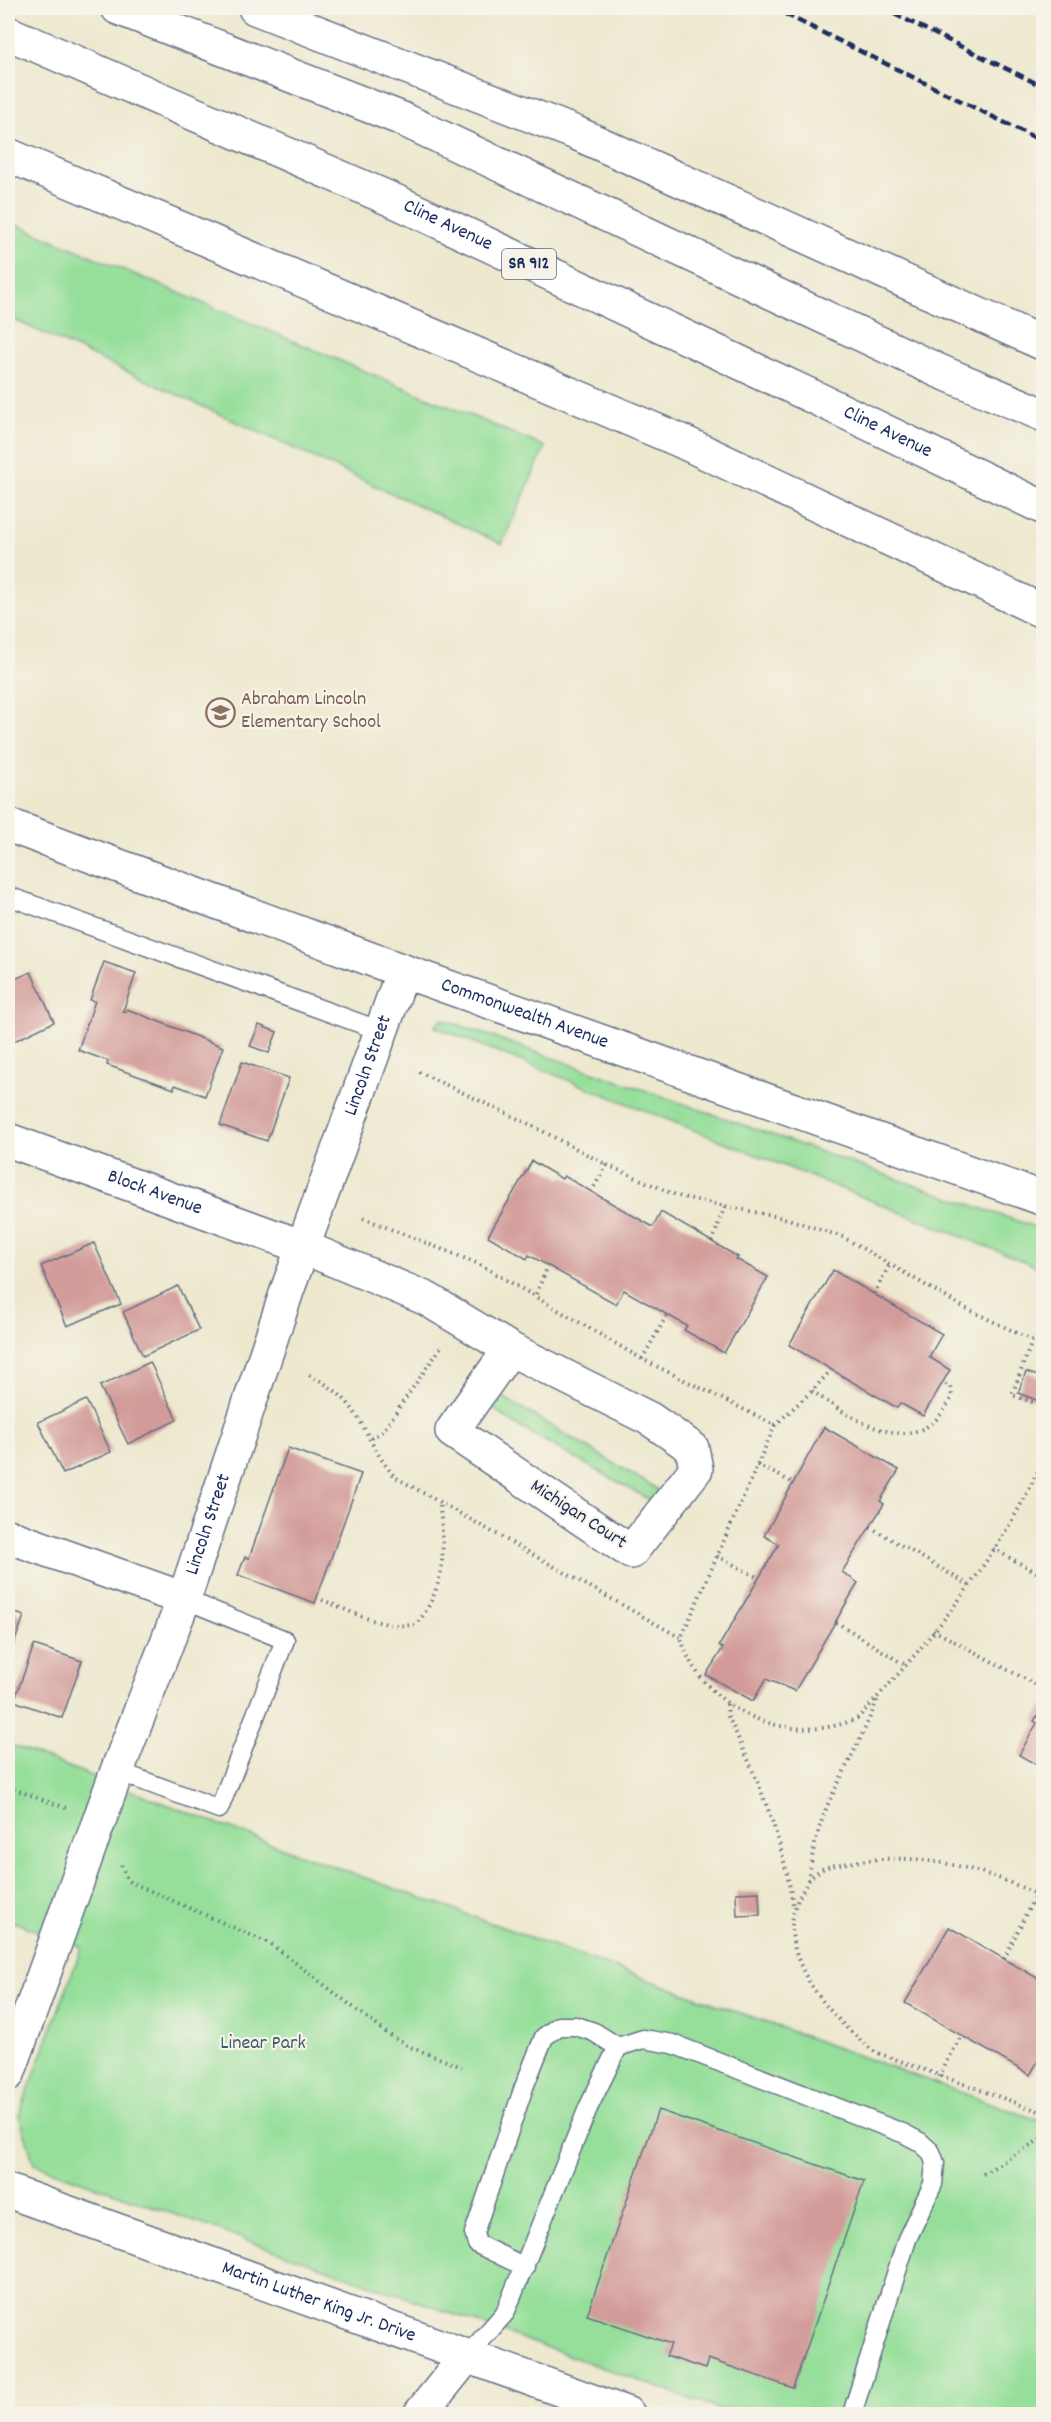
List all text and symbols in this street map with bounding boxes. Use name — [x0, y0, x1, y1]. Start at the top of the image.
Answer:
street label: Cline Avenue — [398, 193, 497, 259]
road number: SR 912 — [502, 249, 556, 279]
street label: Cline Avenue — [838, 399, 937, 466]
place label: Abraham Lincoln Elementary School — [241, 686, 381, 737]
school or university icon: Abraham Lincoln Elementary School — [204, 696, 236, 728]
street label: Commonwealth Avenue — [437, 971, 612, 1057]
street label: Lincoln Street — [338, 1011, 400, 1120]
street label: Block Avenue — [103, 1163, 206, 1223]
street label: Lincoln Street — [179, 1470, 239, 1579]
street label: Michigan Court — [524, 1473, 632, 1557]
park label: Linear Park — [220, 2030, 306, 2058]
street label: Martin Luther King Jr. Drive — [218, 2255, 420, 2351]

